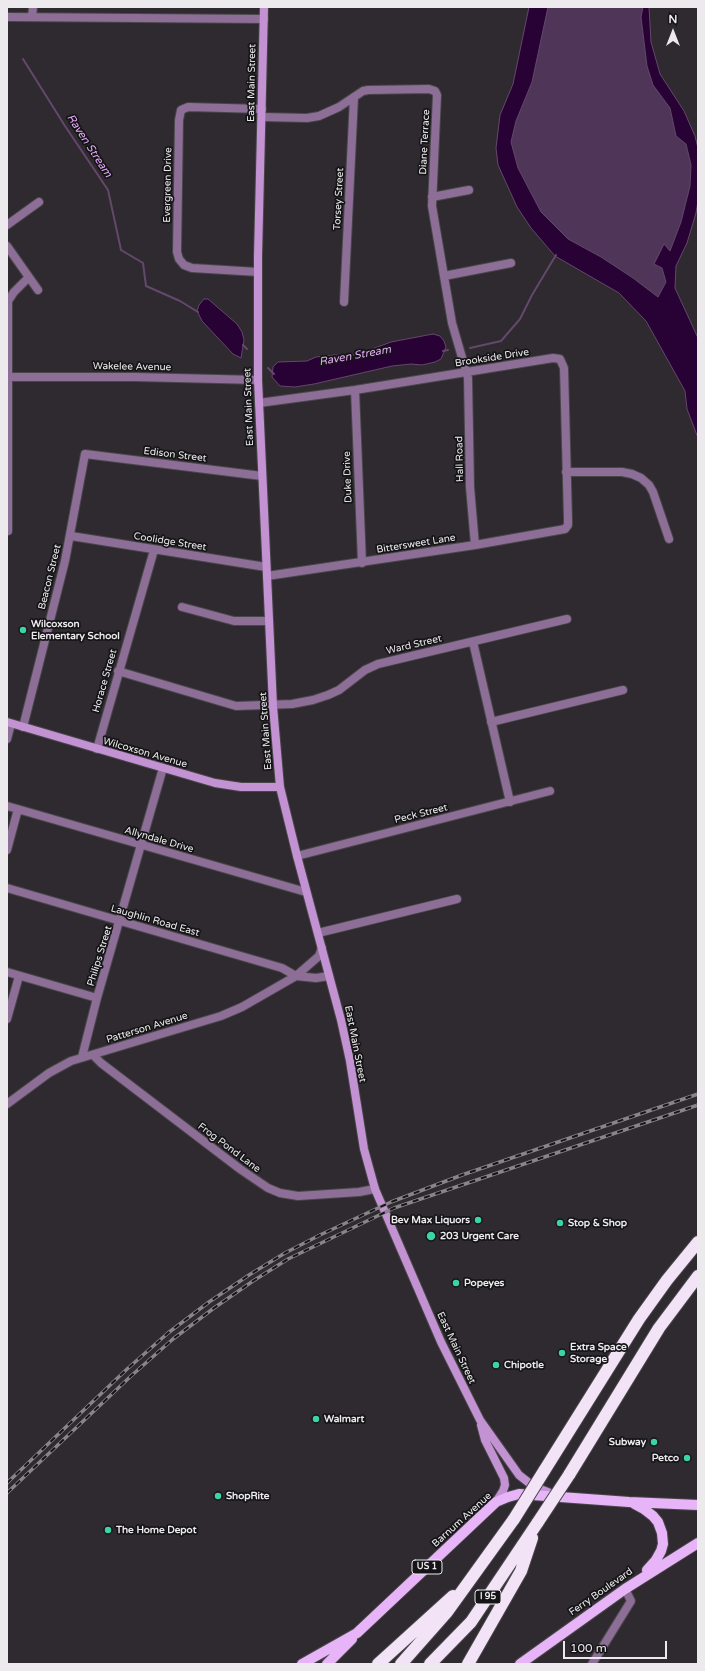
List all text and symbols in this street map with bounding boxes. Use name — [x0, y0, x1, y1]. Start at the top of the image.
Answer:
north arrow — [653, 12, 693, 52]
text: N — [669, 13, 677, 26]
street label: East Main Street — [245, 44, 259, 122]
street label: Diane Terrace — [417, 109, 433, 175]
water label: Raven Stream — [64, 112, 114, 180]
street label: Evergreen Drive — [161, 147, 175, 223]
street label: Torsey Street — [331, 168, 347, 230]
water label: Raven Stream — [318, 343, 392, 369]
street label: Brookside Drive — [454, 346, 530, 370]
street label: Wakelee Avenue — [93, 360, 171, 374]
street label: East Main Street — [242, 368, 256, 446]
street label: Hall Road — [454, 436, 466, 482]
street label: Edison Street — [143, 445, 207, 465]
street label: Duke Drive — [341, 451, 355, 503]
street label: Coolidge Street — [133, 530, 207, 554]
street label: Bittersweet Lane — [376, 532, 456, 556]
street label: Beacon Street — [36, 543, 64, 611]
place label: Wilcoxson Elementary School — [31, 618, 120, 642]
marker: Wilcoxson Elementary School — [18, 625, 28, 635]
street label: Ward Street — [385, 633, 443, 657]
street label: Horace Street — [90, 648, 120, 714]
street label: East Main Street — [257, 692, 275, 770]
street label: Wilcoxson Avenue — [102, 735, 188, 771]
street label: Peck Street — [393, 802, 449, 826]
street label: Allyndale Drive — [123, 824, 195, 856]
street label: Laughlin Road East — [109, 903, 201, 939]
street label: Philips Street — [85, 924, 115, 988]
street label: East Main Street — [342, 1004, 368, 1084]
street label: Patterson Avenue — [105, 1010, 189, 1046]
street label: Frog Pond Lane — [195, 1121, 263, 1175]
place label: Bev Max Liquors — [391, 1214, 470, 1226]
marker: Bev Max Liquors — [473, 1215, 483, 1225]
place label: Stop & Shop — [568, 1217, 627, 1229]
marker: Stop & Shop — [555, 1218, 565, 1228]
marker: 203 Urgent Care — [425, 1230, 437, 1242]
place label: 203 Urgent Care — [440, 1230, 519, 1242]
place label: Popeyes — [464, 1277, 504, 1289]
marker: Popeyes — [451, 1278, 461, 1288]
street label: East Main Street — [434, 1310, 478, 1386]
place label: Extra Space Storage — [570, 1341, 627, 1364]
marker: Extra Space Storage — [557, 1348, 567, 1358]
place label: Chipotle — [504, 1359, 544, 1371]
marker: Chipotle — [491, 1360, 501, 1370]
place label: Walmart — [324, 1413, 364, 1425]
marker: Walmart — [311, 1414, 321, 1424]
place label: Subway — [609, 1436, 646, 1448]
marker: Subway — [649, 1437, 659, 1447]
place label: Petco — [652, 1452, 679, 1464]
marker: Petco — [682, 1453, 692, 1463]
place label: ShopRite — [226, 1490, 269, 1502]
street label: Barnum Avenue — [430, 1490, 494, 1550]
marker: ShopRite — [213, 1491, 223, 1501]
place label: The Home Depot — [116, 1524, 196, 1536]
marker: The Home Depot — [103, 1525, 113, 1535]
road number: US 1 — [412, 1560, 442, 1574]
street label: Ferry Boulevard — [567, 1566, 635, 1618]
road number: I 95 — [475, 1590, 501, 1604]
scale bar — [565, 1633, 669, 1659]
text: 100 m — [570, 1641, 607, 1655]

